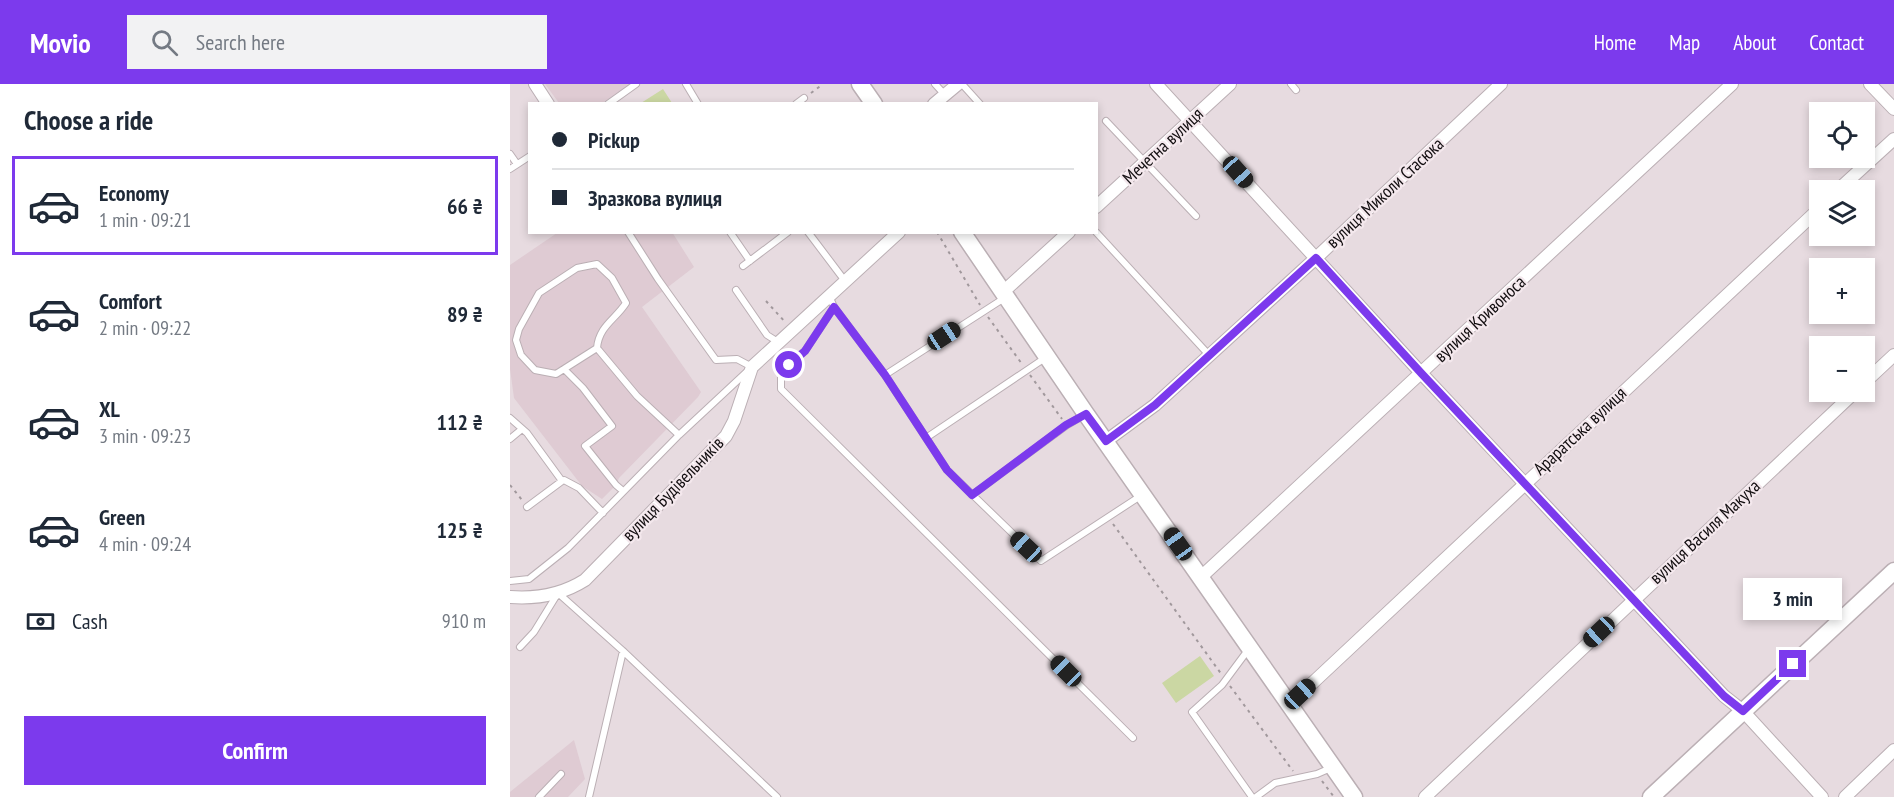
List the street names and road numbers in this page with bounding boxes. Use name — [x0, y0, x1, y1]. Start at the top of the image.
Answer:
street label: Мечетна вулиця — [1118, 102, 1208, 189]
street label: вулиця Миколи Стасюка — [1321, 132, 1448, 253]
street label: вулиця Кривоноса — [1429, 270, 1530, 367]
street label: Араратська вулиця — [1528, 382, 1631, 480]
street label: вулиця Будівельників — [617, 432, 728, 546]
street label: вулиця Василя Макуха — [1645, 475, 1765, 589]

